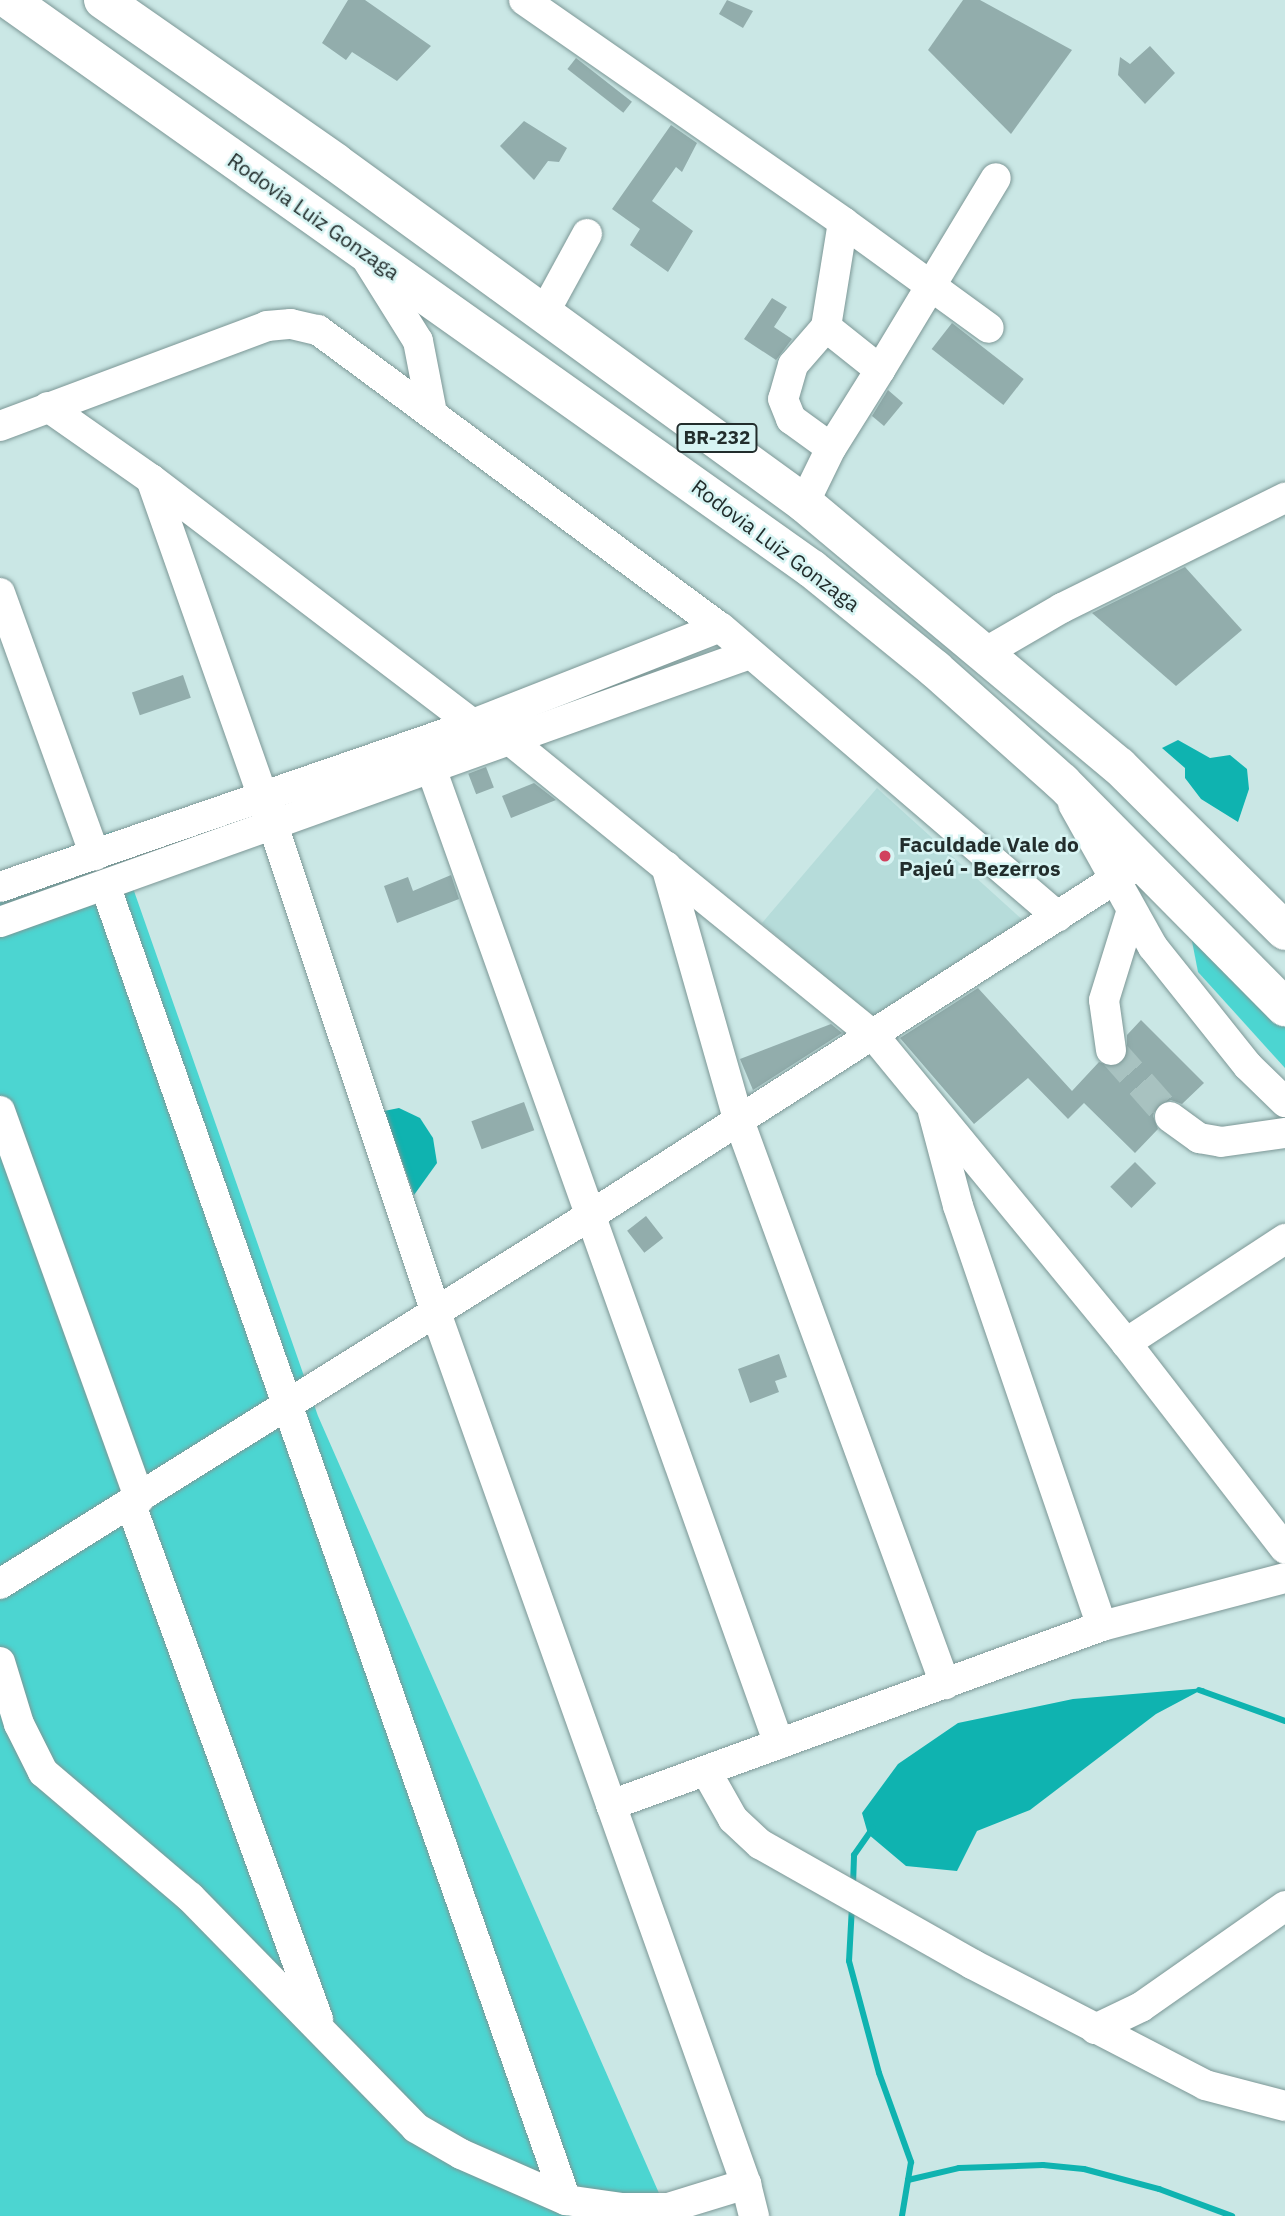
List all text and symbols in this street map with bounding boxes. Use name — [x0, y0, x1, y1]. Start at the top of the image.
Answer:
street label: Rodovia Luiz Gonzaga — [223, 147, 405, 285]
road number: BR-232 — [675, 422, 759, 453]
street label: Rodovia Luiz Gonzaga — [687, 474, 865, 616]
place label: Faculdade Vale do Pajeú - Bezerros — [899, 831, 1079, 881]
marker: Faculdade Vale do Pajeú - Bezerros — [877, 848, 893, 864]

